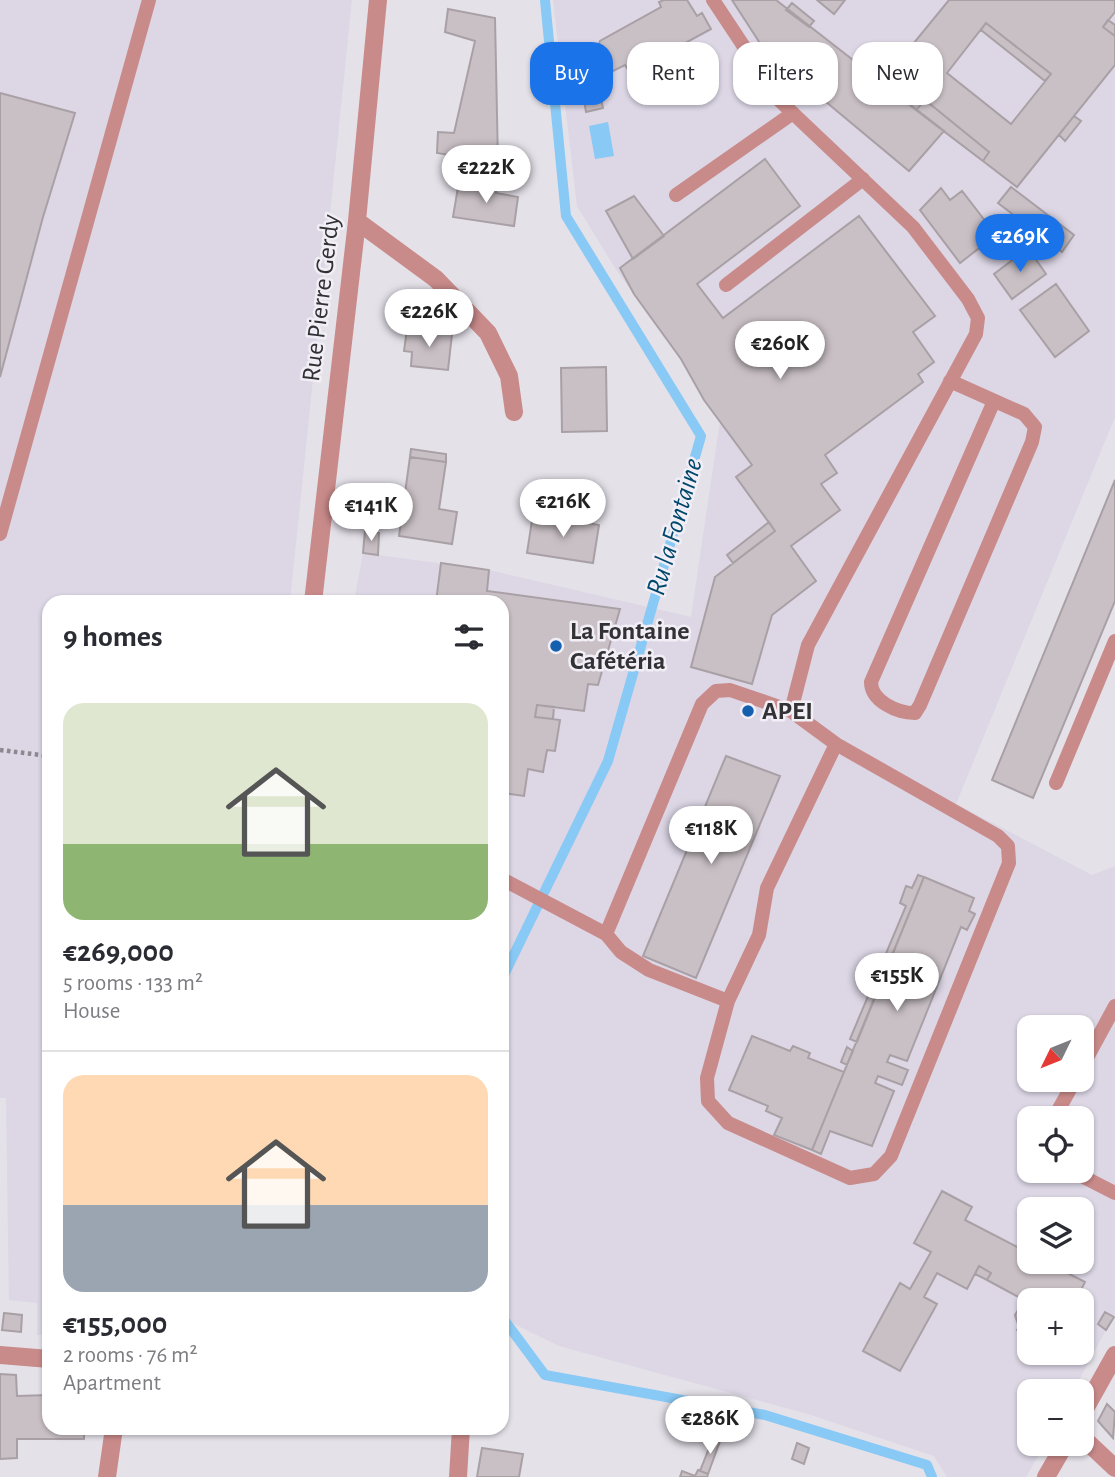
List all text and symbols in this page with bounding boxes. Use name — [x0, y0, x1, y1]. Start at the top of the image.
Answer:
chip: Buy — [530, 42, 613, 105]
chip: Rent — [627, 42, 719, 105]
chip: Filters — [733, 42, 838, 105]
chip: New — [852, 42, 943, 105]
pin: €222K — [437, 146, 535, 205]
text: €222K — [458, 156, 514, 179]
street label: Rue Pierre Gerdy — [298, 213, 344, 383]
pin: €269K — [971, 215, 1069, 274]
text: €269K — [991, 225, 1049, 248]
pin: €226K — [380, 290, 478, 349]
text: €226K — [401, 300, 457, 323]
pin: €260K — [731, 322, 829, 381]
text: €260K — [751, 332, 809, 355]
water label: Ru la Fontaine — [642, 455, 708, 599]
pin: €216K — [514, 480, 612, 539]
pin: €141K — [322, 484, 420, 543]
text: €216K — [536, 490, 590, 513]
text: €141K — [345, 494, 397, 517]
icon: filters — [450, 618, 488, 656]
place label: La Fontaine Cafétéria — [570, 618, 689, 674]
text: 9 homes — [63, 622, 163, 652]
marker: La Fontaine Cafétéria — [548, 638, 564, 654]
place label: APEI — [762, 698, 813, 724]
marker: APEI — [740, 703, 756, 719]
icon: home — [213, 749, 339, 875]
pin: €118K — [662, 806, 760, 866]
text: €118K — [685, 817, 737, 840]
text: €269,000 — [63, 937, 174, 967]
pin: €155K — [848, 954, 946, 1013]
text: €155K — [871, 964, 923, 987]
text: 5 rooms · 133 m² — [63, 972, 203, 995]
text: House — [63, 1000, 120, 1023]
north arrow — [1017, 1015, 1094, 1092]
map controls — [1017, 1015, 1094, 1456]
button: locate — [1017, 1106, 1094, 1183]
icon: home — [213, 1121, 339, 1247]
button: layers — [1017, 1197, 1094, 1274]
button: + — [1017, 1288, 1094, 1365]
text: €155,000 — [63, 1309, 168, 1339]
text: 2 rooms · 76 m² — [63, 1344, 197, 1367]
text: Apartment — [63, 1372, 161, 1395]
button: − — [1017, 1379, 1094, 1456]
pin: €286K — [661, 1396, 759, 1456]
text: €286K — [681, 1407, 739, 1430]

